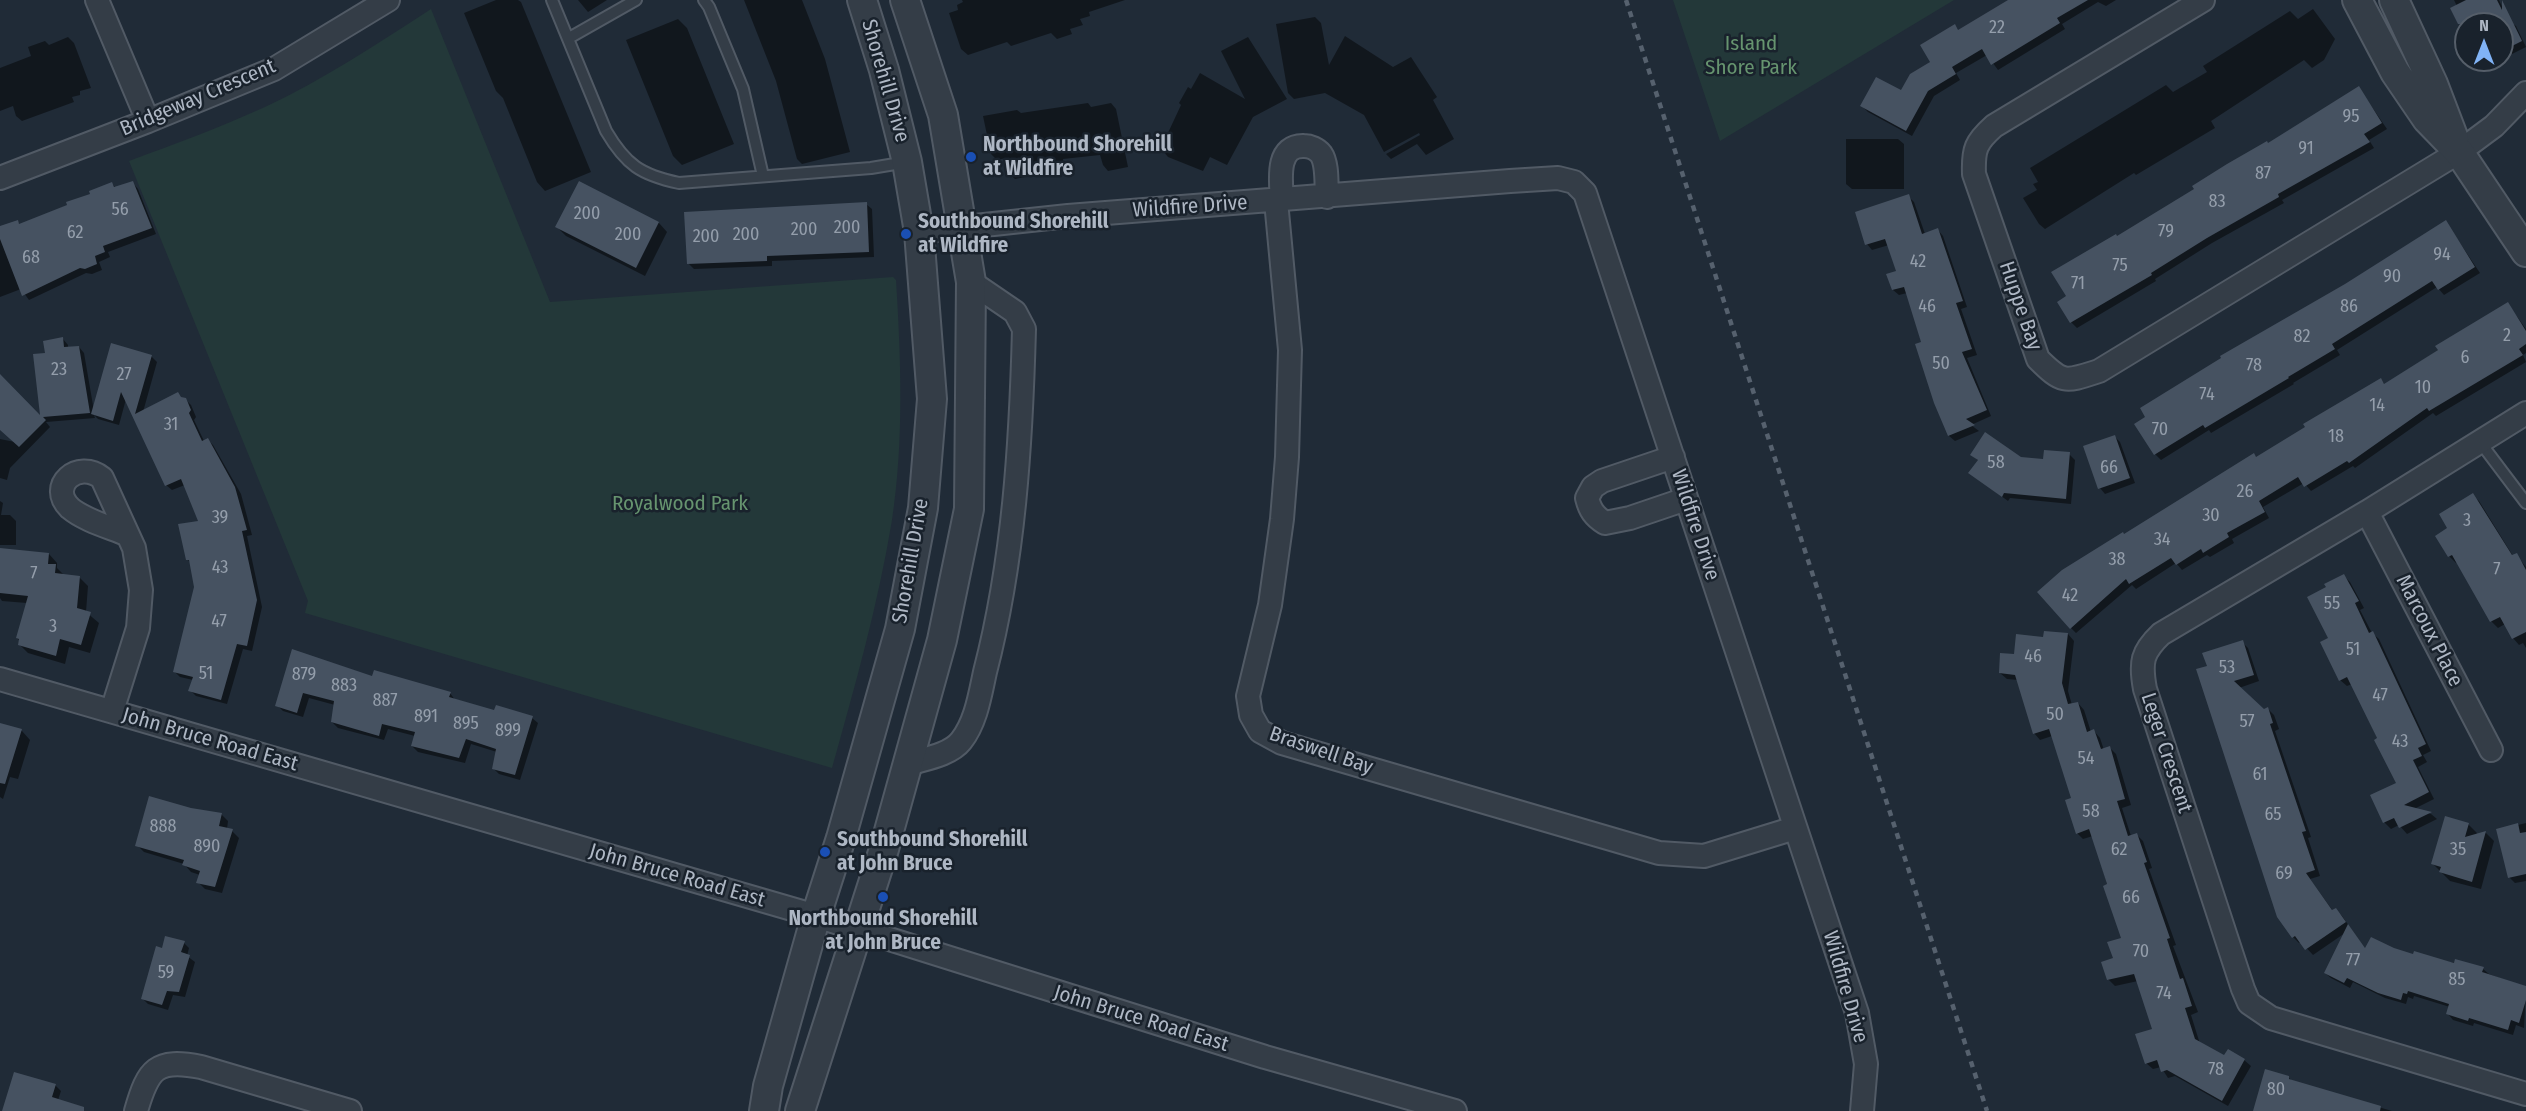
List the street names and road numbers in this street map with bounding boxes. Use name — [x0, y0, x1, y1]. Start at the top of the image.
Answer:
street label: Shorehill Drive — [855, 17, 915, 145]
street label: Bridgeway Crescent — [117, 54, 279, 142]
street label: Wildfire Drive — [1132, 190, 1248, 224]
street label: Huppe Bay — [1993, 258, 2047, 354]
street label: Wildfire Drive — [1665, 466, 1725, 584]
street label: Shorehill Drive — [888, 497, 934, 625]
street label: Marcoux Place — [2390, 571, 2468, 691]
street label: Leger Crescent — [2135, 690, 2197, 816]
street label: John Bruce Road East — [119, 703, 301, 777]
street label: Braswell Bay — [1266, 721, 1376, 781]
street label: John Bruce Road East — [586, 839, 768, 913]
street label: Wildfire Drive — [1817, 928, 1873, 1046]
street label: John Bruce Road East — [1050, 980, 1232, 1058]

